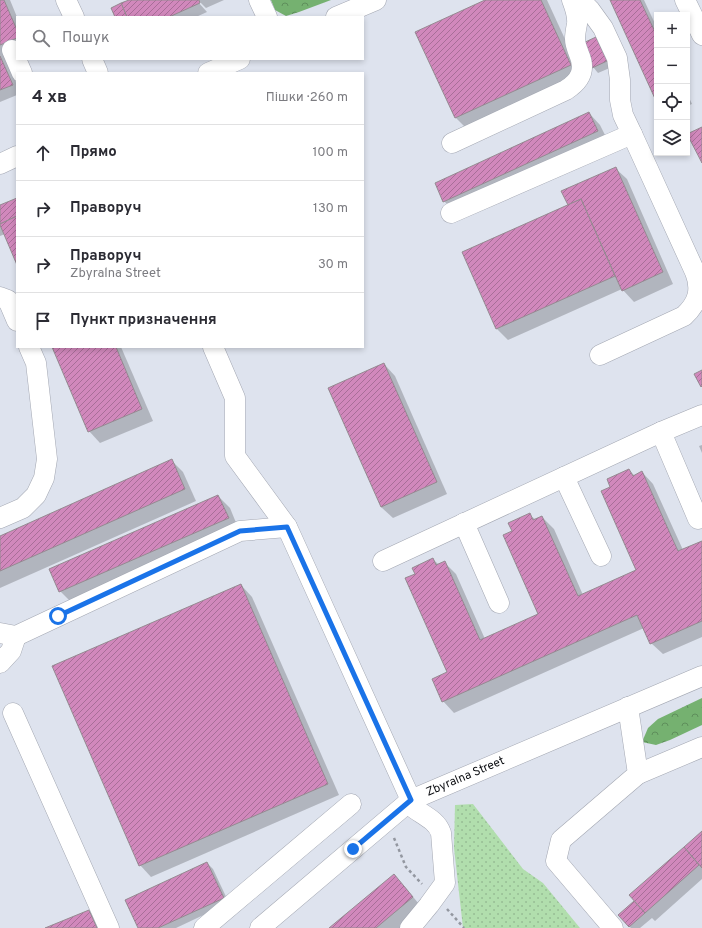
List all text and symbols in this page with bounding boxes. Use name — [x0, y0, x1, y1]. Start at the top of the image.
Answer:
map controls — [654, 12, 690, 156]
button: + — [654, 12, 690, 48]
search box — [16, 16, 364, 60]
icon: search — [30, 27, 52, 49]
text: Пошук — [62, 29, 110, 48]
button: − — [654, 48, 690, 84]
button: locate — [654, 84, 690, 120]
text: 4 хв — [32, 87, 67, 109]
text: Пішки · 260 m — [266, 90, 348, 106]
button: layers — [654, 120, 690, 156]
icon: ahead — [32, 142, 54, 164]
text: Прямо — [70, 143, 117, 162]
text: 100 m — [312, 145, 348, 161]
icon: right — [32, 198, 54, 220]
text: Праворуч — [70, 199, 141, 218]
text: 130 m — [313, 201, 348, 217]
text: Праворуч — [70, 247, 141, 266]
icon: right — [32, 254, 54, 276]
text: 30 m — [318, 257, 348, 273]
text: Zbyralna Street — [70, 266, 161, 282]
icon: arrive — [32, 310, 54, 332]
text: Пункт призначення — [70, 311, 217, 330]
route start — [49, 607, 67, 625]
street label: Zbyralna Street — [424, 753, 507, 801]
route end — [344, 840, 362, 858]

